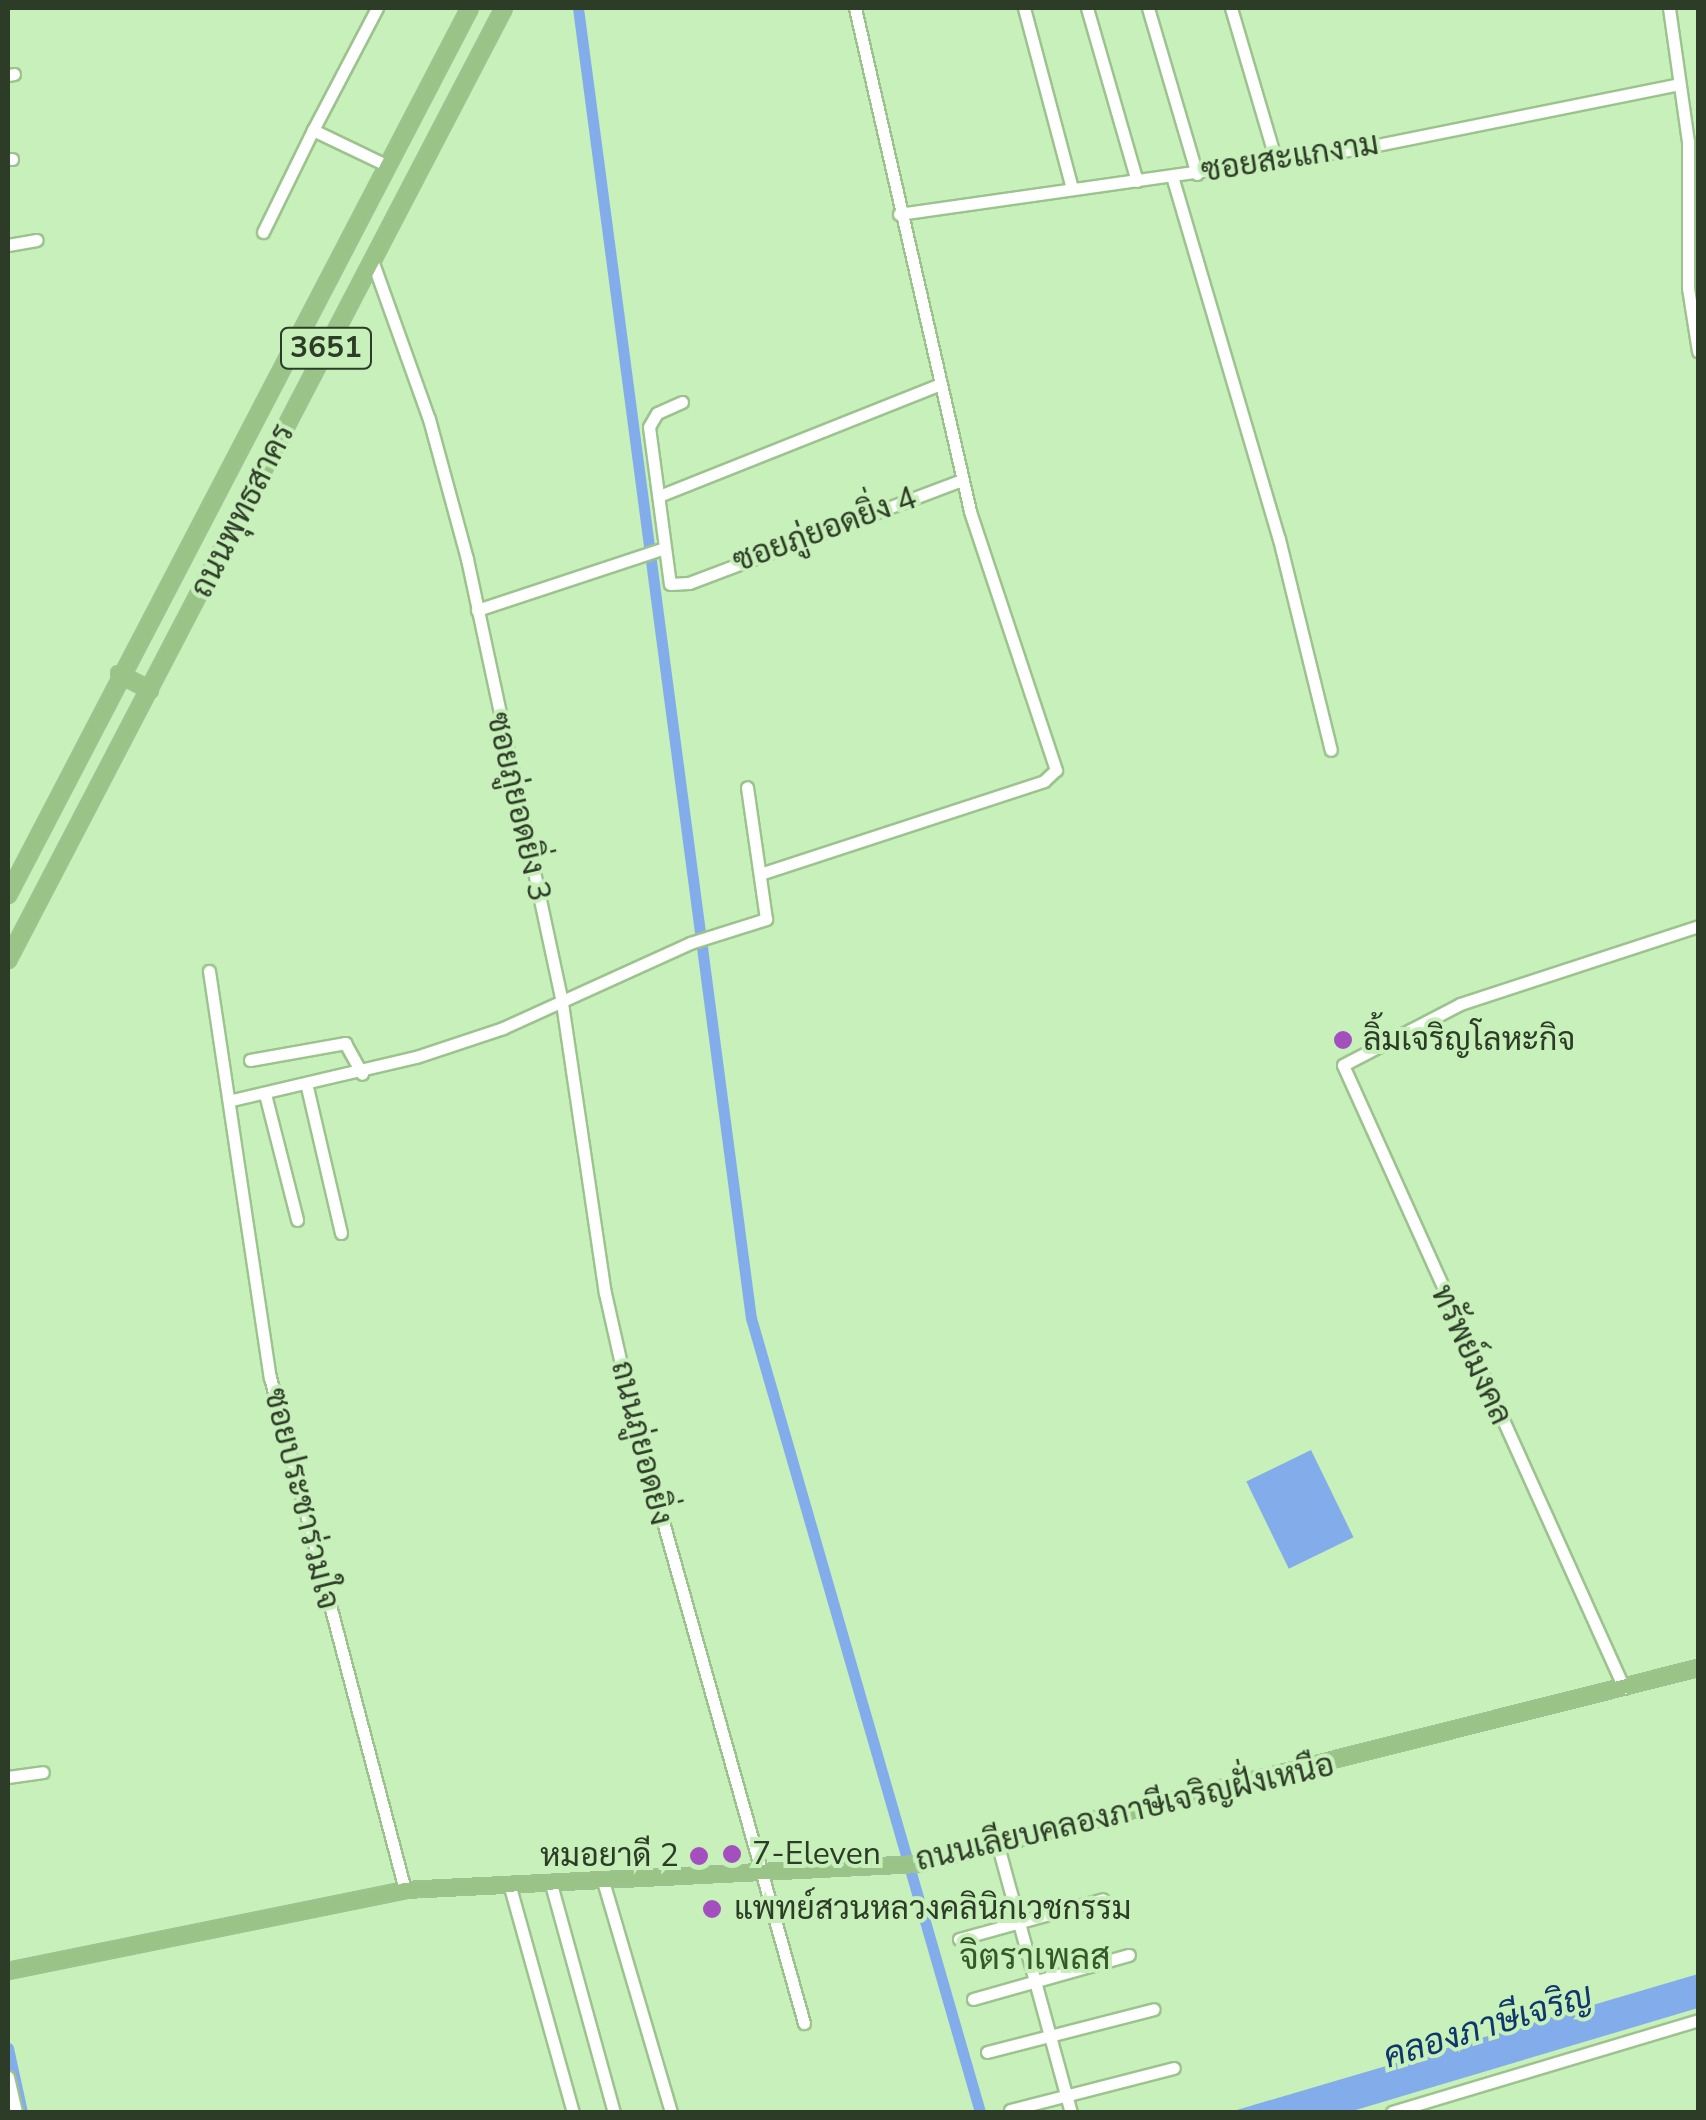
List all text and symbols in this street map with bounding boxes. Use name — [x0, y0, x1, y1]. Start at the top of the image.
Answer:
street label: ซอยสะแกงาม — [1199, 125, 1381, 191]
road number: 3651 — [278, 323, 374, 373]
street label: ถนนพุทธสาคร — [183, 418, 303, 604]
street label: ซอยภู่ยอดยิ่ง 4 — [728, 479, 922, 581]
street label: ซอยภู่ยอดยิ่ง 3 — [478, 709, 558, 905]
place label: ลิ้มเจริญโลหะกิจ — [1363, 1021, 1575, 1059]
marker: ลิ้มเจริญโลหะกิจ — [1332, 1029, 1354, 1051]
street label: ทรัพย์มงคล — [1422, 1279, 1520, 1431]
street label: ถนนภู่ยอดยิ่ง — [602, 1357, 680, 1529]
street label: ซอยประชาร่วมใจ — [255, 1384, 347, 1614]
street label: ถนนเลียบคลองภาษีเจริญฝั่งเหนือ — [912, 1746, 1338, 1880]
place label: 7-Eleven — [752, 1835, 881, 1873]
place label: หมอยาดี 2 — [540, 1837, 679, 1875]
marker: 7-Eleven — [721, 1843, 743, 1865]
marker: หมอยาดี 2 — [688, 1845, 710, 1867]
place label: แพทย์สวนหลวงคลินิกเวชกรรม — [734, 1890, 1131, 1928]
marker: แพทย์สวนหลวงคลินิกเวชกรรม — [699, 1896, 725, 1922]
district label: จิตราเพลส — [959, 1937, 1111, 1979]
water label: คลองภาษีเจริญ — [1378, 1974, 1598, 2078]

